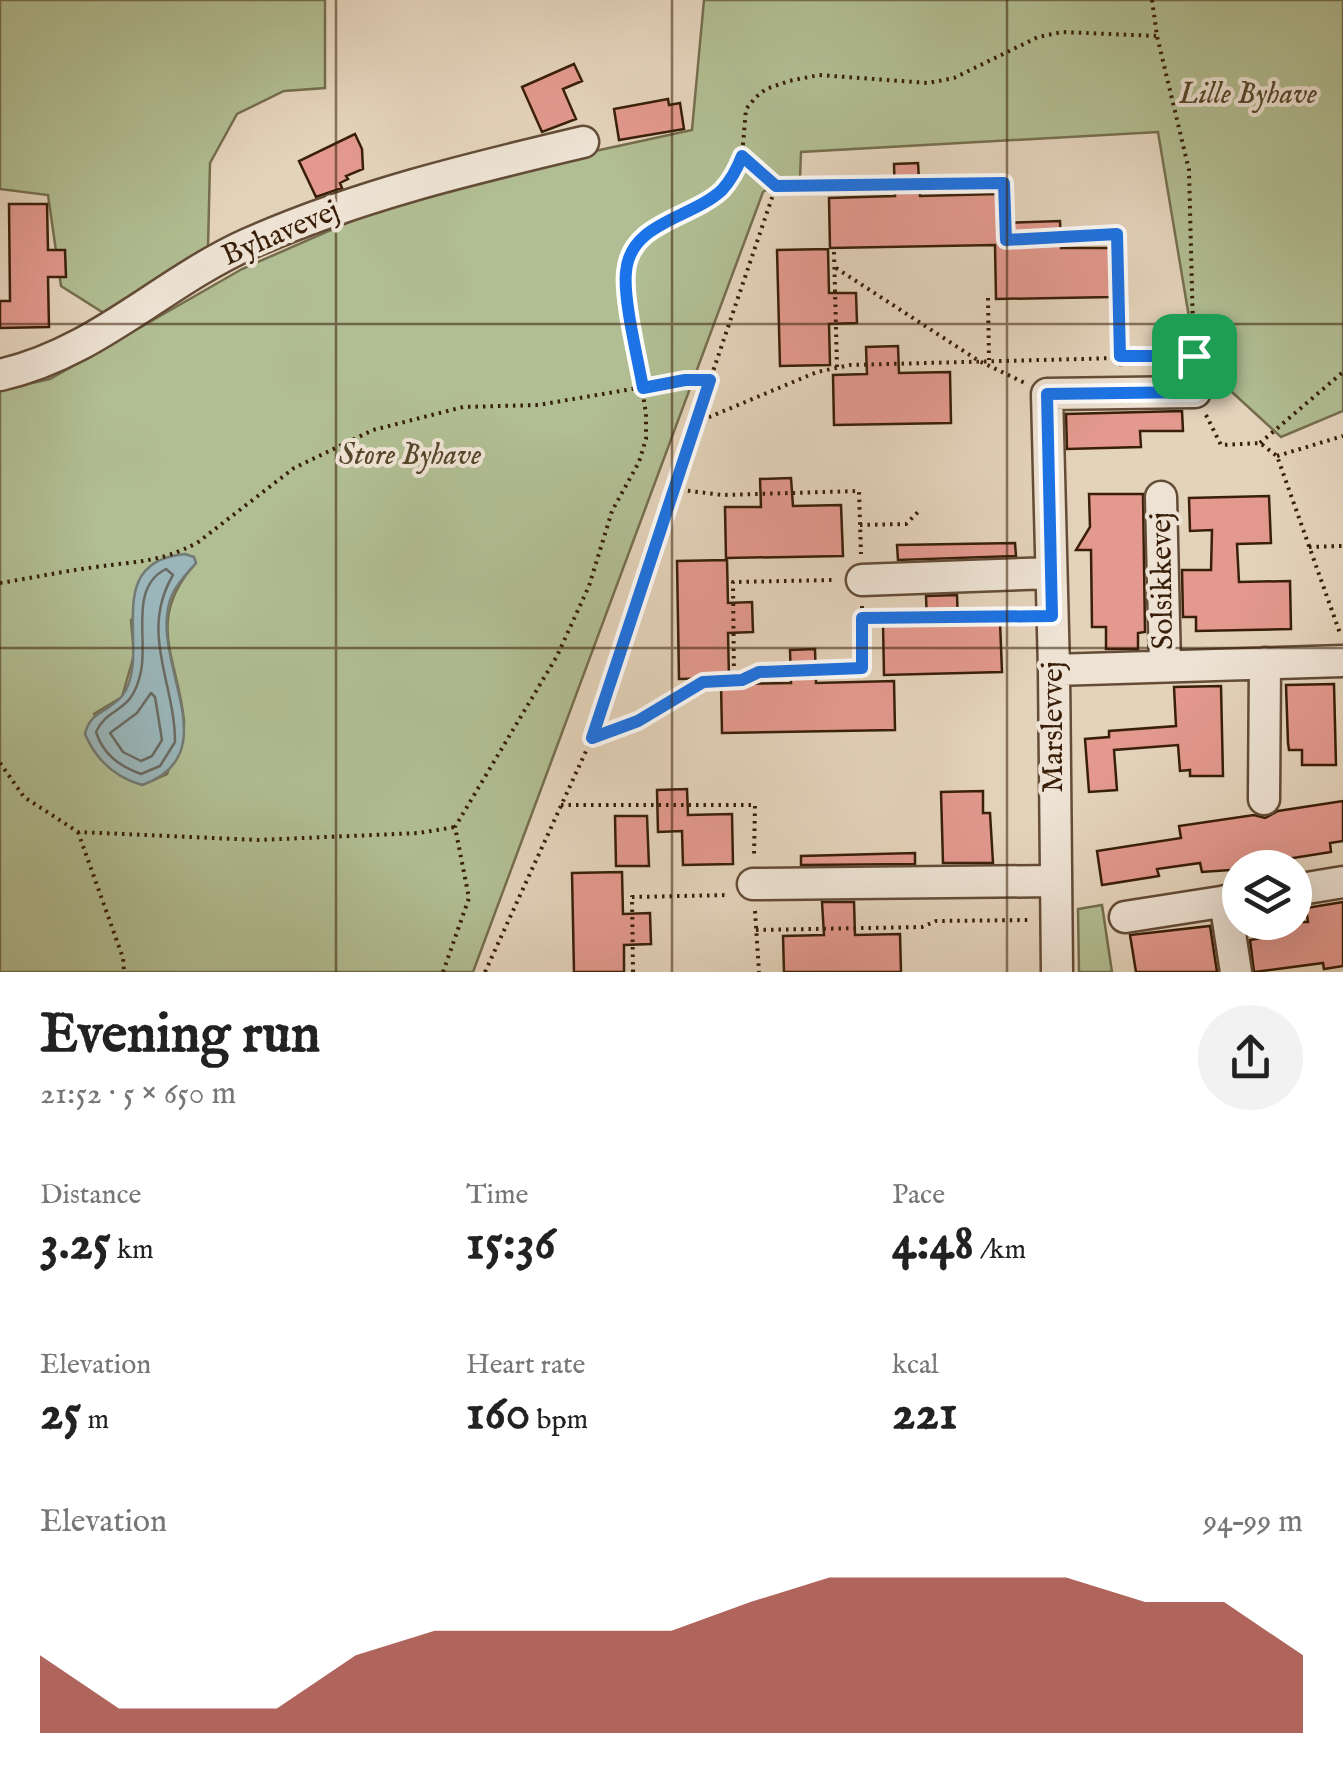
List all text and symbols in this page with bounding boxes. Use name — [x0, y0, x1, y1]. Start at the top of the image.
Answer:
park label: Lille Byhave — [1178, 76, 1317, 114]
street label: Byhavevej — [217, 192, 345, 276]
pin — [1152, 314, 1237, 399]
icon: arrive — [1167, 329, 1222, 384]
park label: Store Byhave — [339, 437, 481, 475]
street label: Solsikkevej — [1143, 512, 1183, 650]
street label: Marslevvej — [1035, 661, 1073, 793]
map controls — [1222, 850, 1312, 940]
button: layers — [1222, 850, 1312, 940]
text: Evening run — [40, 1001, 320, 1071]
button: share — [1198, 1005, 1303, 1110]
text: 21:52 · 5 × 650 m — [40, 1074, 236, 1115]
text: Distance — [40, 1178, 141, 1213]
text: Time — [466, 1178, 528, 1213]
text: Pace — [892, 1178, 945, 1213]
text: 3.25 — [40, 1213, 111, 1276]
text: 15:36 — [466, 1213, 556, 1276]
text: 4:48 — [892, 1213, 974, 1276]
text: km — [111, 1233, 154, 1268]
text: /km — [974, 1233, 1026, 1268]
text: Elevation — [40, 1348, 151, 1383]
text: Heart rate — [466, 1348, 585, 1383]
text: kcal — [892, 1348, 939, 1383]
text: 25 — [40, 1383, 81, 1446]
text: 160 — [466, 1383, 530, 1446]
text: 221 — [892, 1383, 958, 1446]
text: m — [81, 1403, 109, 1438]
text: bpm — [530, 1403, 588, 1438]
text: Elevation — [40, 1502, 167, 1543]
text: 94–99 m — [1203, 1502, 1303, 1543]

